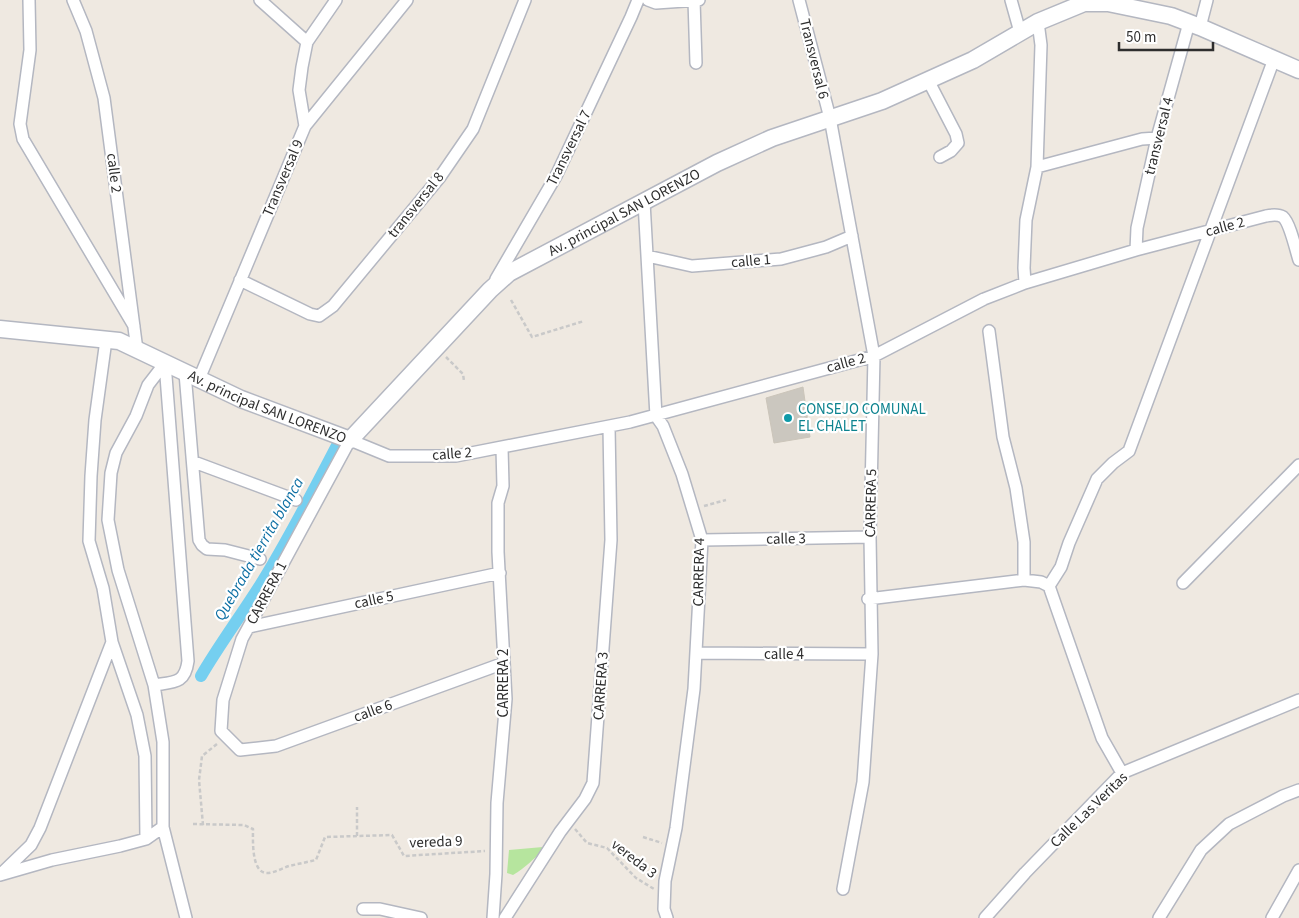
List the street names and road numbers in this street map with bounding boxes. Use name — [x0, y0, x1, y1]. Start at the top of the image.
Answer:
street label: Transversal 6 — [794, 17, 834, 101]
street label: transversal 4 — [1139, 94, 1179, 177]
street label: Transversal 7 — [542, 107, 596, 189]
street label: Transversal 9 — [257, 136, 309, 220]
street label: calle 2 — [101, 152, 127, 194]
street label: Av. principal SAN LORENZO — [544, 163, 704, 261]
street label: transversal 8 — [383, 167, 449, 243]
street label: calle 2 — [1203, 212, 1247, 242]
street label: calle 1 — [730, 249, 772, 273]
street label: calle 2 — [824, 348, 868, 378]
street label: Av. principal SAN LORENZO — [185, 365, 350, 448]
street label: calle 2 — [431, 442, 473, 466]
street label: CARRERA 5 — [860, 468, 882, 538]
street label: calle 3 — [766, 528, 806, 550]
street label: CARRERA 4 — [688, 537, 710, 607]
street label: CARRERA 1 — [242, 558, 292, 628]
street label: calle 5 — [352, 586, 396, 614]
street label: calle 4 — [764, 644, 804, 665]
street label: CARRERA 2 — [493, 649, 514, 717]
street label: CARRERA 3 — [588, 651, 614, 721]
street label: calle 6 — [351, 694, 395, 728]
street label: Calle Las Veritas — [1045, 767, 1133, 853]
street label: vereda 9 — [409, 831, 463, 853]
street label: vereda 3 — [607, 834, 661, 884]

